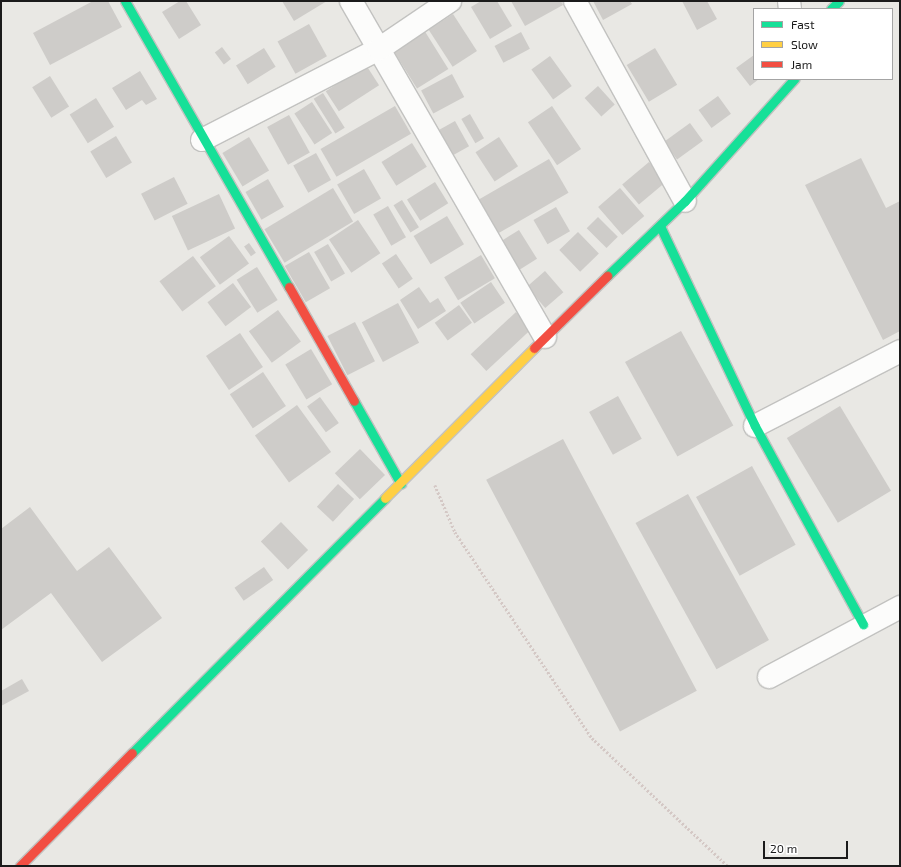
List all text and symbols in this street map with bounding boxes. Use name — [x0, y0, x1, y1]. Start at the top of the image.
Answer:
legend — [753, 8, 893, 80]
text: Fast — [791, 17, 814, 31]
text: Slow — [791, 37, 818, 51]
text: Jam — [791, 57, 812, 71]
scale bar — [765, 833, 850, 859]
text: 20 m — [770, 841, 797, 855]

